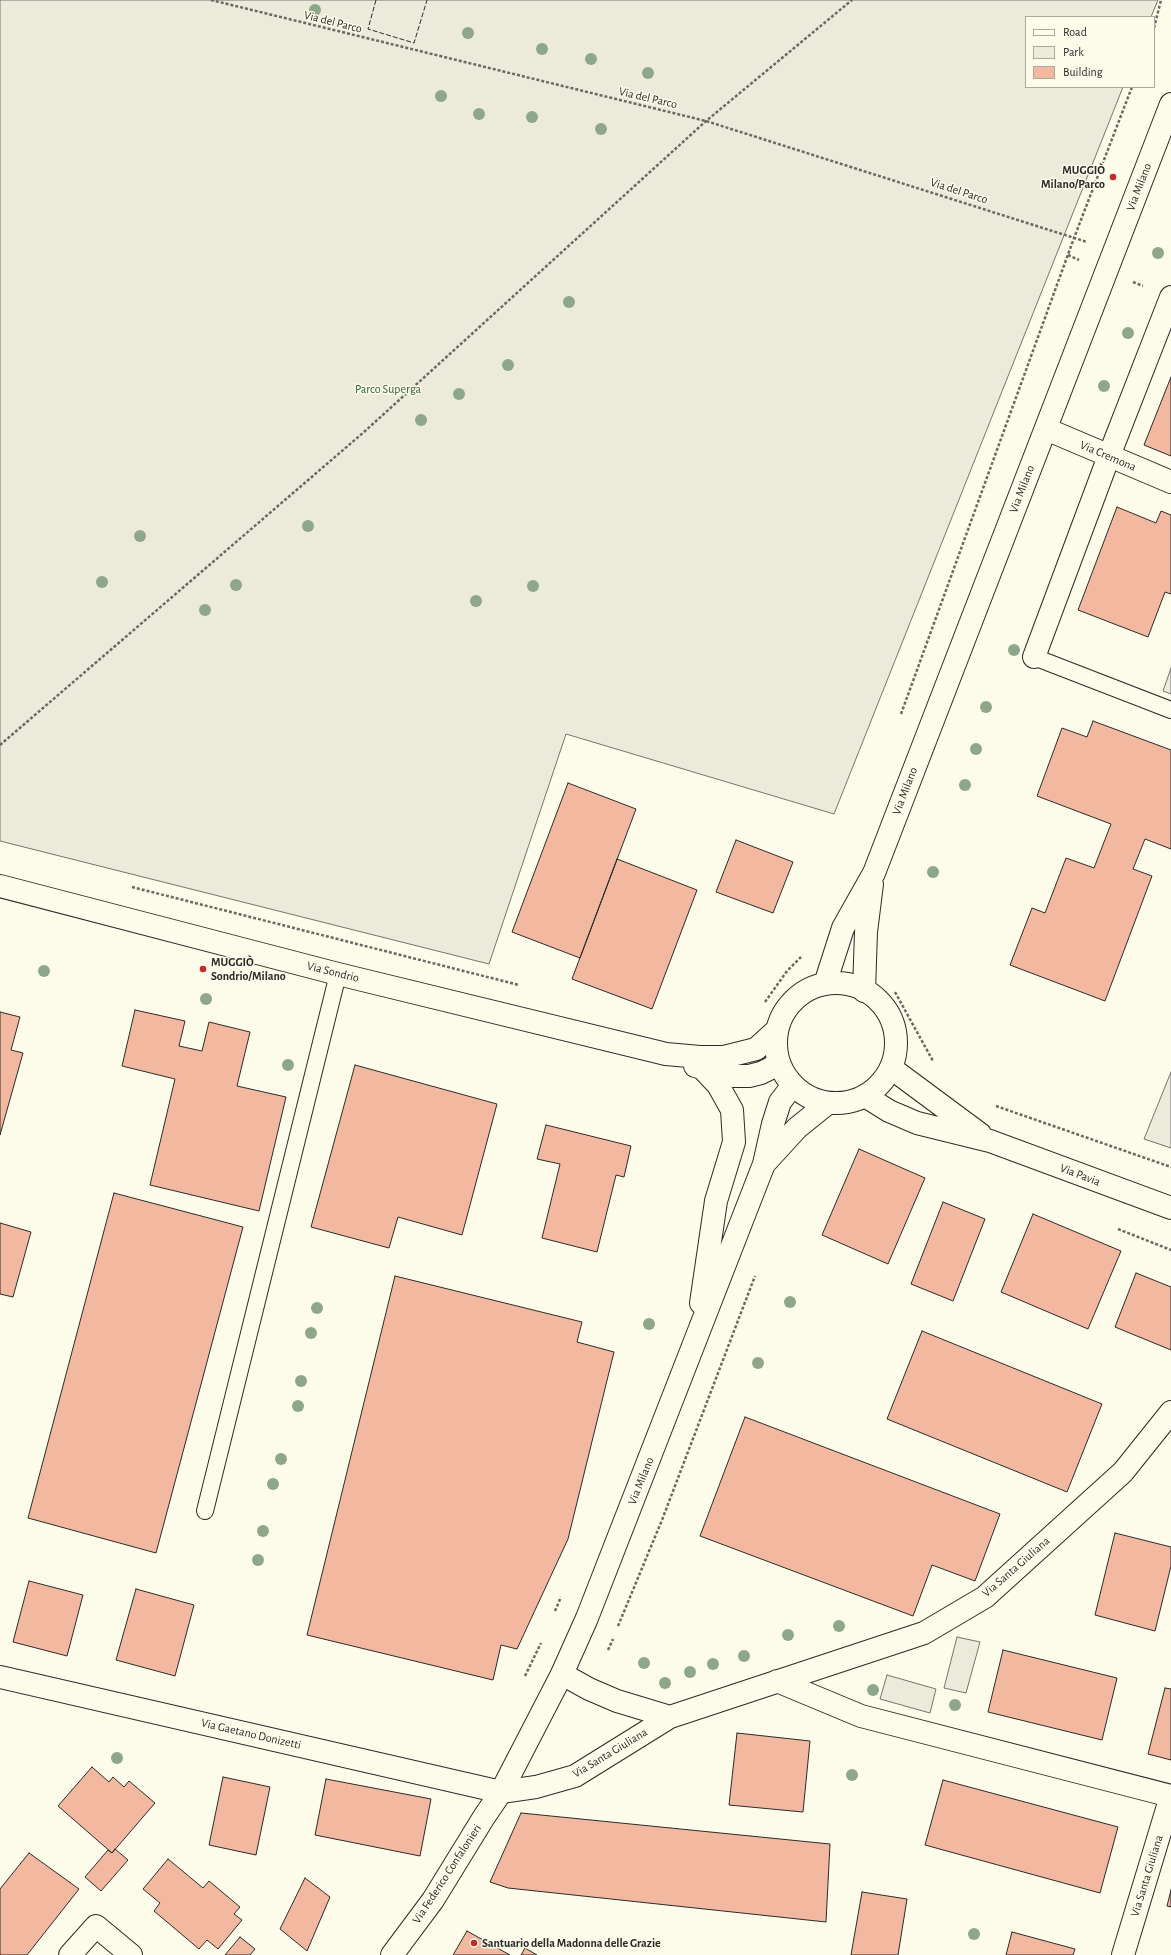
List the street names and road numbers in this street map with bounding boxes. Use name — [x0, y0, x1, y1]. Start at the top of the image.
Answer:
street label: Via del Parco — [302, 8, 364, 36]
street label: Via del Parco — [617, 84, 679, 112]
street label: Via Milano — [1123, 161, 1155, 213]
street label: Via del Parco — [928, 175, 990, 207]
street label: Via Cremona — [1078, 438, 1138, 474]
street label: Via Milano — [1006, 463, 1038, 515]
street label: Via Milano — [889, 765, 921, 817]
street label: Via Sondrio — [305, 959, 361, 985]
street label: Via Pavia — [1058, 1161, 1102, 1189]
street label: Via Milano — [625, 1455, 657, 1507]
street label: Via Santa Giuliana — [979, 1534, 1053, 1600]
street label: Via Gaetano Donizetti — [200, 1715, 302, 1753]
street label: Via Santa Giuliana — [570, 1725, 650, 1781]
street label: Via Federico Confalonieri — [409, 1822, 485, 1926]
street label: Via Santa Giuliana — [1128, 1833, 1166, 1919]

